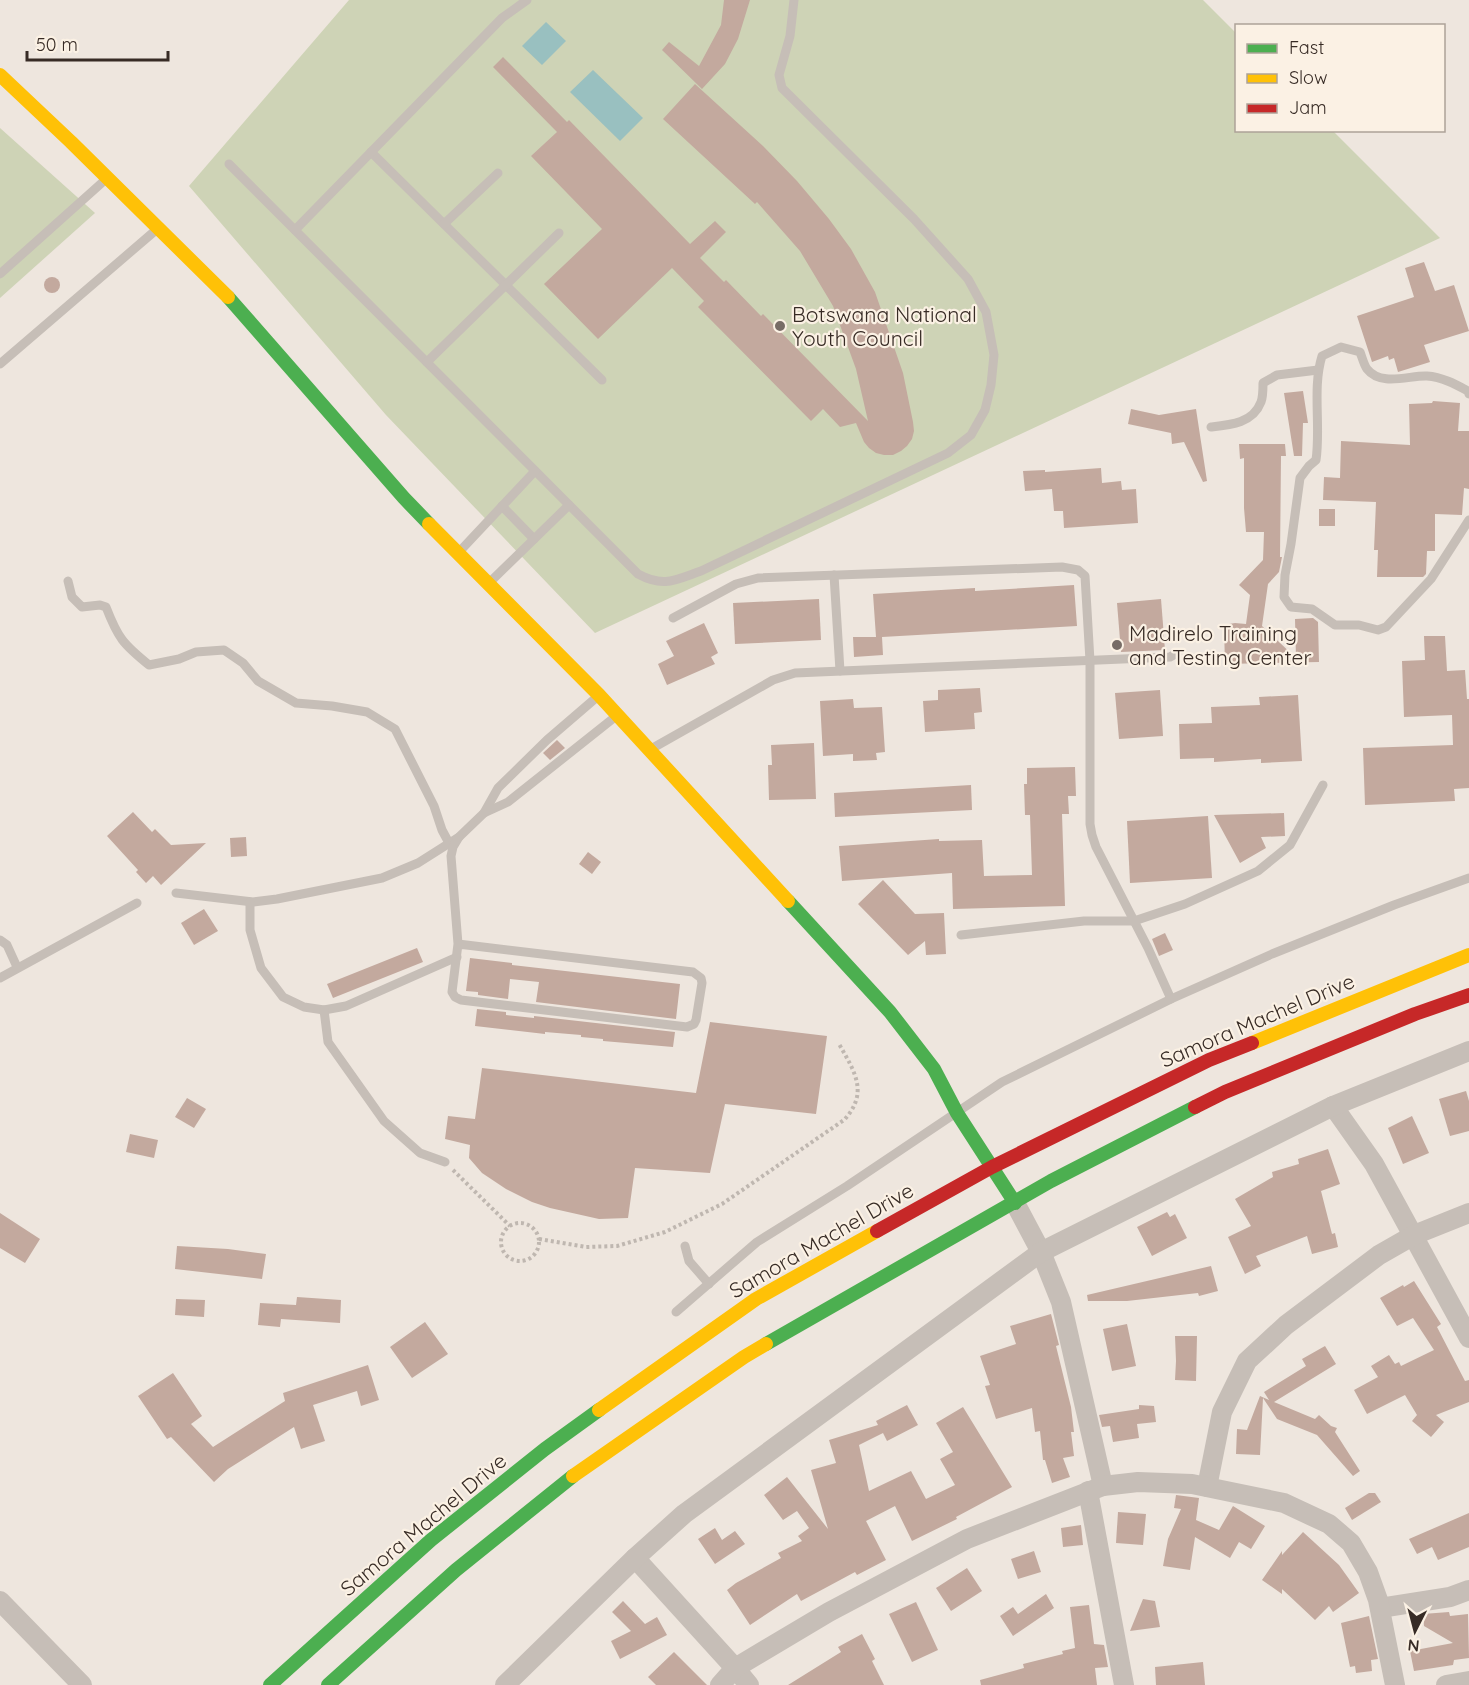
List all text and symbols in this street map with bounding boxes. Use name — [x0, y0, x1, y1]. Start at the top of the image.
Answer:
scale bar — [27, 24, 168, 62]
legend — [1235, 24, 1445, 132]
text: 50 m — [36, 33, 78, 56]
text: Fast — [1289, 36, 1324, 59]
text: Slow — [1289, 66, 1327, 89]
text: Jam — [1289, 96, 1327, 119]
place label: Botswana National Youth Council — [792, 301, 977, 351]
marker: Botswana National Youth Council — [773, 319, 787, 333]
place label: Madirelo Training and Testing Center — [1129, 620, 1311, 670]
marker: Madirelo Training and Testing Center — [1110, 638, 1124, 652]
street label: Samora Machel Drive — [1156, 967, 1358, 1073]
street label: Samora Machel Drive — [724, 1177, 918, 1303]
street label: Samora Machel Drive — [335, 1447, 511, 1601]
north arrow — [1385, 1601, 1445, 1661]
text: N — [1407, 1635, 1420, 1656]

